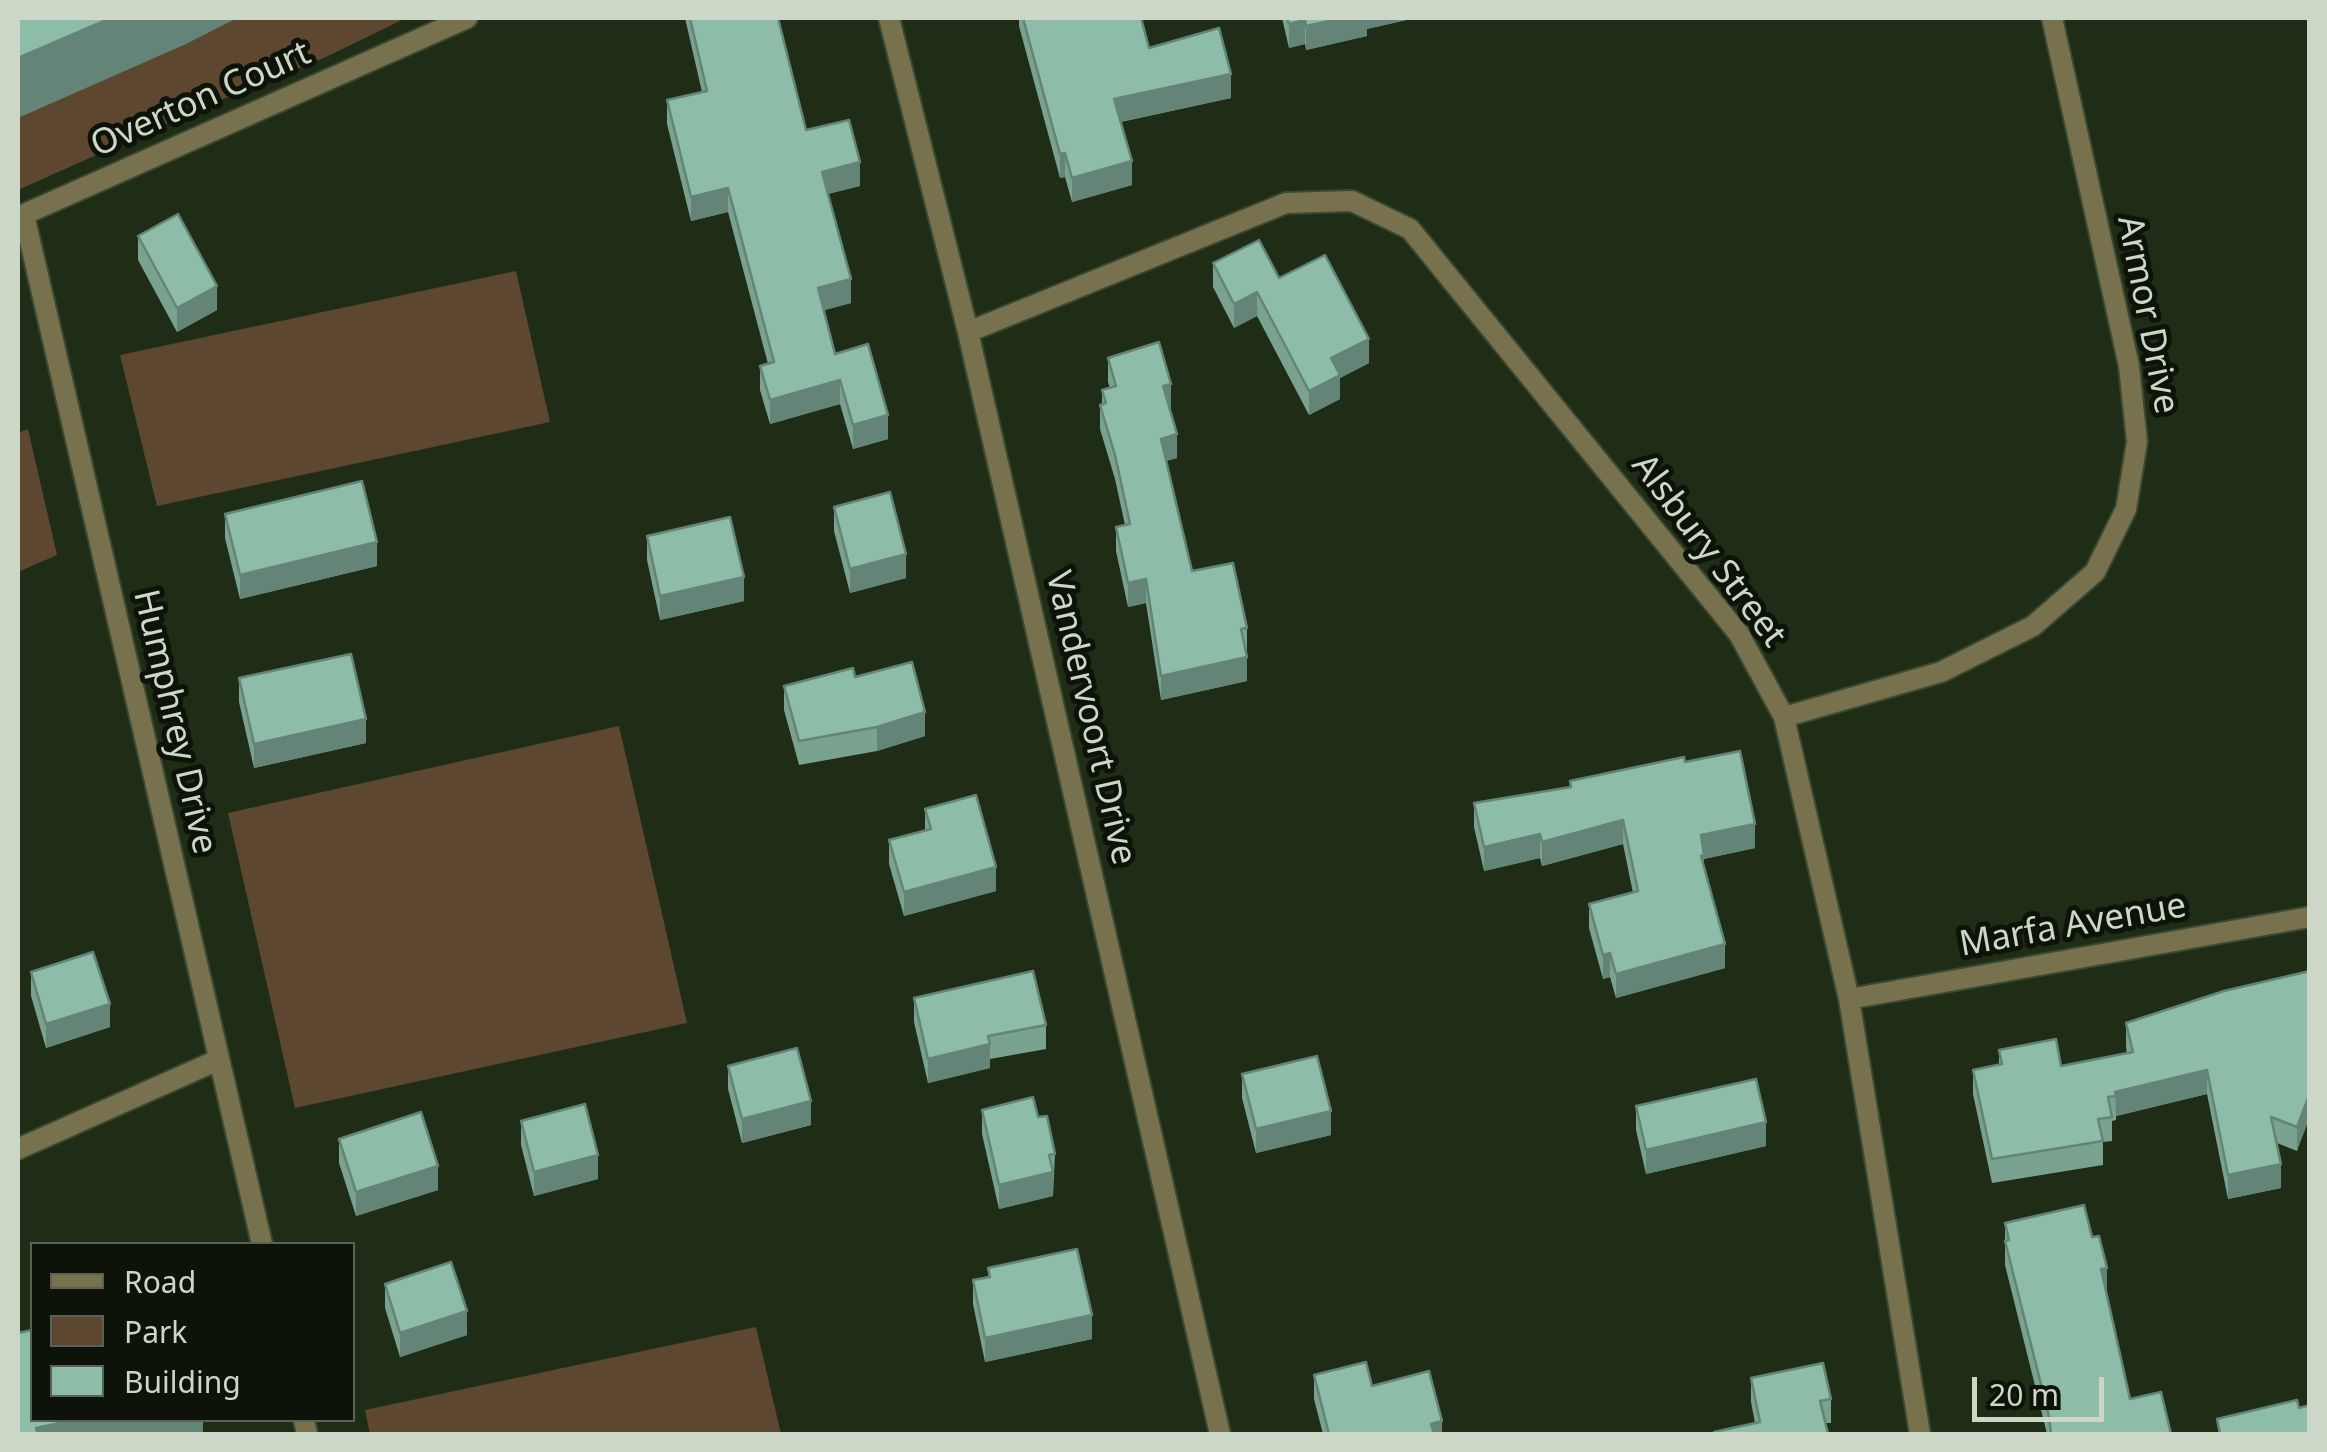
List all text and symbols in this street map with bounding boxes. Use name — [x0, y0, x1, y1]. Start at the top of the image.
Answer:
street label: Overton Court — [85, 33, 317, 167]
street label: Armor Drive — [2107, 212, 2187, 418]
street label: Alsbury Street — [1622, 446, 1794, 656]
street label: Vandervoort Drive — [1036, 567, 1144, 869]
street label: Humphrey Drive — [123, 586, 225, 858]
street label: Marfa Avenue — [1956, 885, 2190, 967]
legend — [30, 1242, 355, 1422]
text: Road — [124, 1261, 196, 1302]
text: Park — [124, 1311, 187, 1352]
scale bar — [1977, 1357, 2110, 1419]
text: Building — [124, 1361, 241, 1402]
text: 20 m — [1989, 1374, 2059, 1415]

